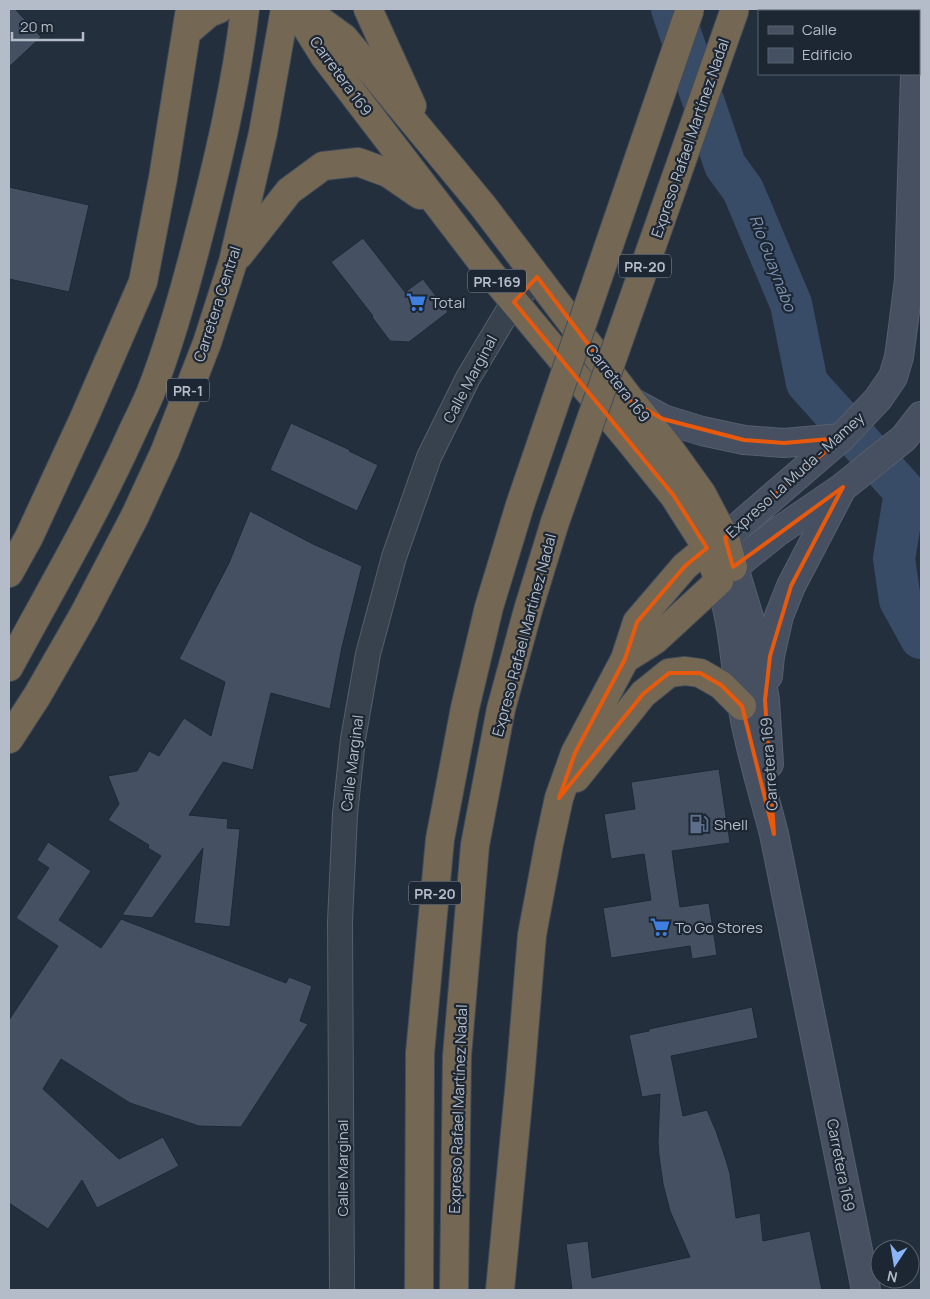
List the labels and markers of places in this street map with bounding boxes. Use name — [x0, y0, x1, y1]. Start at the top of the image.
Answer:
supermarket icon: Total — [405, 291, 427, 313]
place label: Total — [431, 292, 465, 313]
fuel station icon: Shell — [688, 813, 710, 835]
place label: Shell — [714, 814, 748, 835]
supermarket icon: To Go Stores — [649, 916, 671, 938]
place label: To Go Stores — [675, 917, 763, 938]

